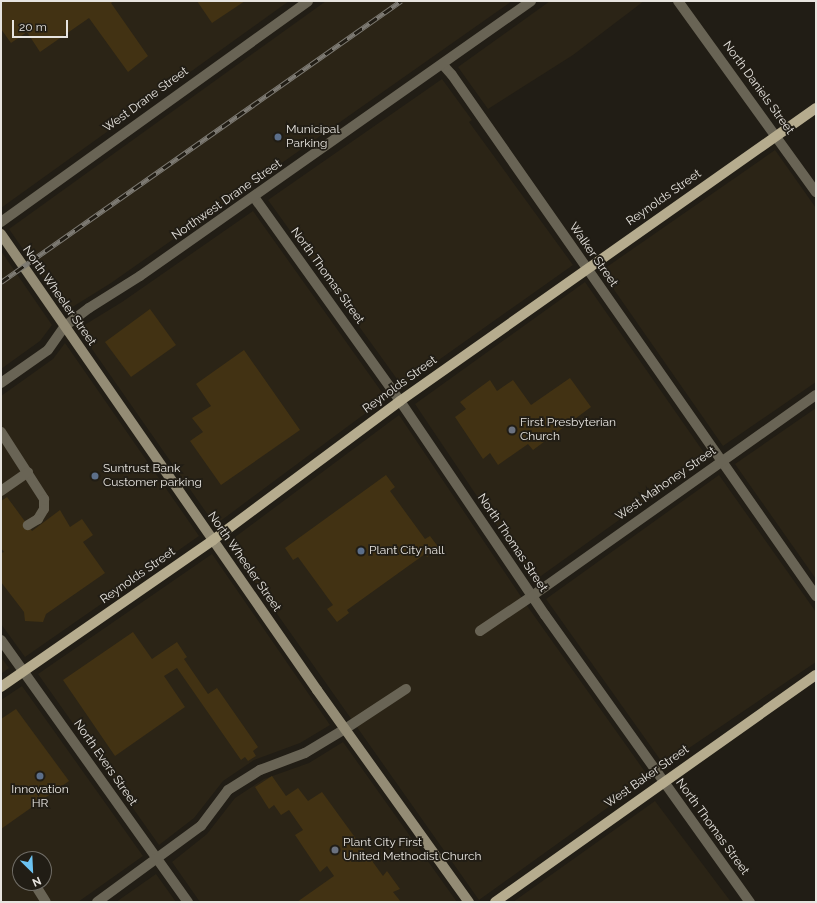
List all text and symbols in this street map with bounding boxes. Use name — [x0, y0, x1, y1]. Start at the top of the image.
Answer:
scale bar — [14, 12, 70, 38]
text: 20 m — [19, 20, 47, 34]
street label: North Daniels Street — [719, 39, 797, 137]
street label: West Drane Street — [101, 64, 191, 136]
place label: Municipal Parking — [286, 123, 340, 151]
marker: Municipal Parking — [273, 132, 283, 142]
street label: Northwest Drane Street — [169, 157, 285, 243]
street label: Reynolds Street — [624, 167, 704, 229]
street label: Walker Street — [565, 220, 621, 290]
street label: North Thomas Street — [287, 225, 367, 327]
street label: North Wheeler Street — [19, 243, 99, 349]
street label: Reynolds Street — [360, 353, 440, 417]
place label: First Presbyterian Church — [520, 416, 616, 444]
marker: First Presbyterian Church — [507, 425, 517, 435]
street label: West Mahoney Street — [613, 444, 719, 524]
place label: Suntrust Bank Customer parking — [103, 462, 202, 490]
marker: Suntrust Bank Customer parking — [90, 471, 100, 481]
street label: North Thomas Street — [474, 491, 550, 595]
street label: North Wheeler Street — [204, 509, 284, 615]
place label: Plant City hall — [369, 544, 445, 558]
street label: Reynolds Street — [98, 545, 178, 607]
marker: Plant City hall — [356, 546, 366, 556]
street label: North Evers Street — [70, 717, 140, 809]
street label: West Baker Street — [602, 742, 692, 812]
marker: Innovation HR — [35, 771, 45, 781]
street label: North Thomas Street — [672, 776, 752, 878]
place label: Innovation HR — [11, 783, 69, 811]
place label: Plant City First United Methodist Church — [343, 836, 482, 864]
marker: Plant City First United Methodist Church — [330, 845, 340, 855]
north arrow — [12, 851, 52, 891]
text: N — [30, 874, 43, 889]

